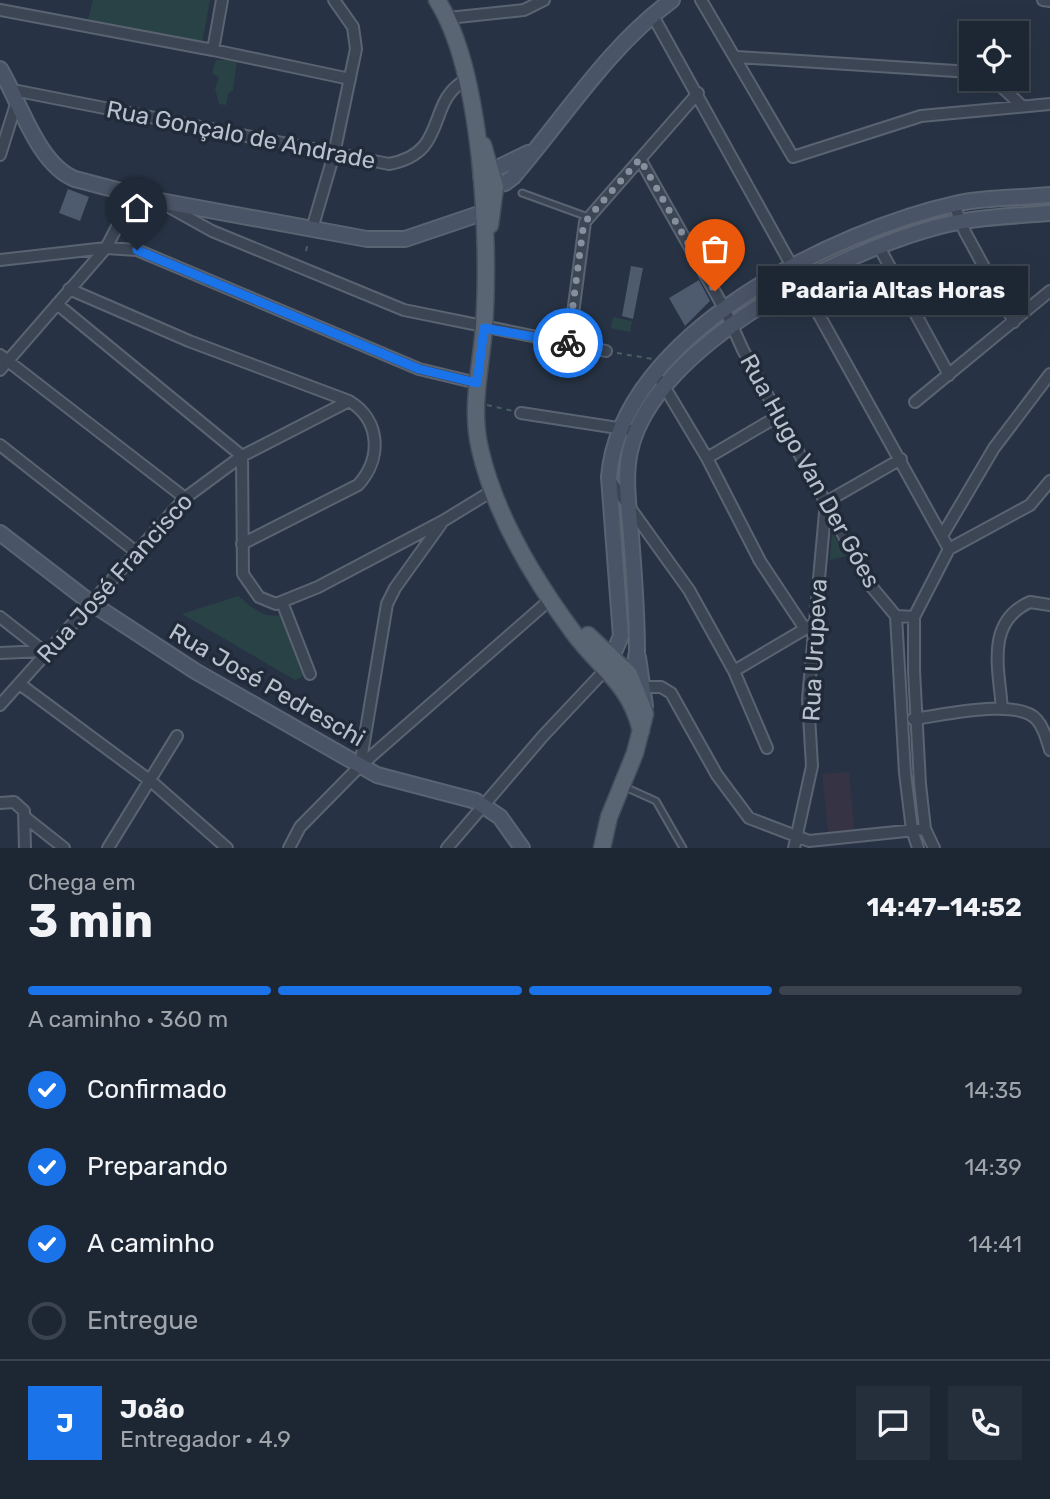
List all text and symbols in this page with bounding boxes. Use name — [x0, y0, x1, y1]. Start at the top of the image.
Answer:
map controls — [959, 21, 1029, 91]
button: locate — [959, 21, 1029, 91]
street label: Rua Gonçalo de Andrade — [104, 95, 378, 175]
pin — [107, 178, 167, 250]
icon: home — [118, 189, 156, 227]
pin — [685, 219, 745, 291]
icon: bag — [696, 230, 734, 268]
callout: Padaria Altas Horas — [757, 266, 1026, 316]
text: Padaria Altas Horas — [781, 276, 1005, 304]
courier — [533, 308, 603, 378]
icon: bike — [549, 324, 587, 362]
street label: Rua Hugo Van Der Góes — [734, 349, 886, 593]
street label: Rua José Francisco — [31, 487, 199, 669]
street label: Rua Urupeva — [797, 578, 833, 722]
street label: Rua José Pedreschi — [164, 618, 370, 752]
text: Chega em — [28, 868, 136, 896]
text: 14:47–14:52 — [866, 892, 1022, 923]
text: 3 min — [28, 894, 153, 949]
text: A caminho · 360 m — [28, 1005, 228, 1033]
icon: check — [28, 1071, 66, 1109]
text: Confirmado — [87, 1074, 227, 1105]
text: 14:35 — [965, 1076, 1022, 1104]
icon: check — [28, 1148, 66, 1186]
text: Preparando — [87, 1151, 228, 1182]
text: 14:39 — [965, 1153, 1022, 1181]
icon: check — [28, 1225, 66, 1263]
text: A caminho — [87, 1228, 215, 1259]
text: 14:41 — [968, 1230, 1022, 1258]
text: Entregue — [87, 1305, 198, 1336]
button: chat — [856, 1386, 930, 1460]
button: phone — [948, 1386, 1022, 1460]
text: João — [120, 1394, 185, 1425]
text: J — [56, 1408, 74, 1439]
text: Entregador · 4.9 — [120, 1425, 291, 1453]

